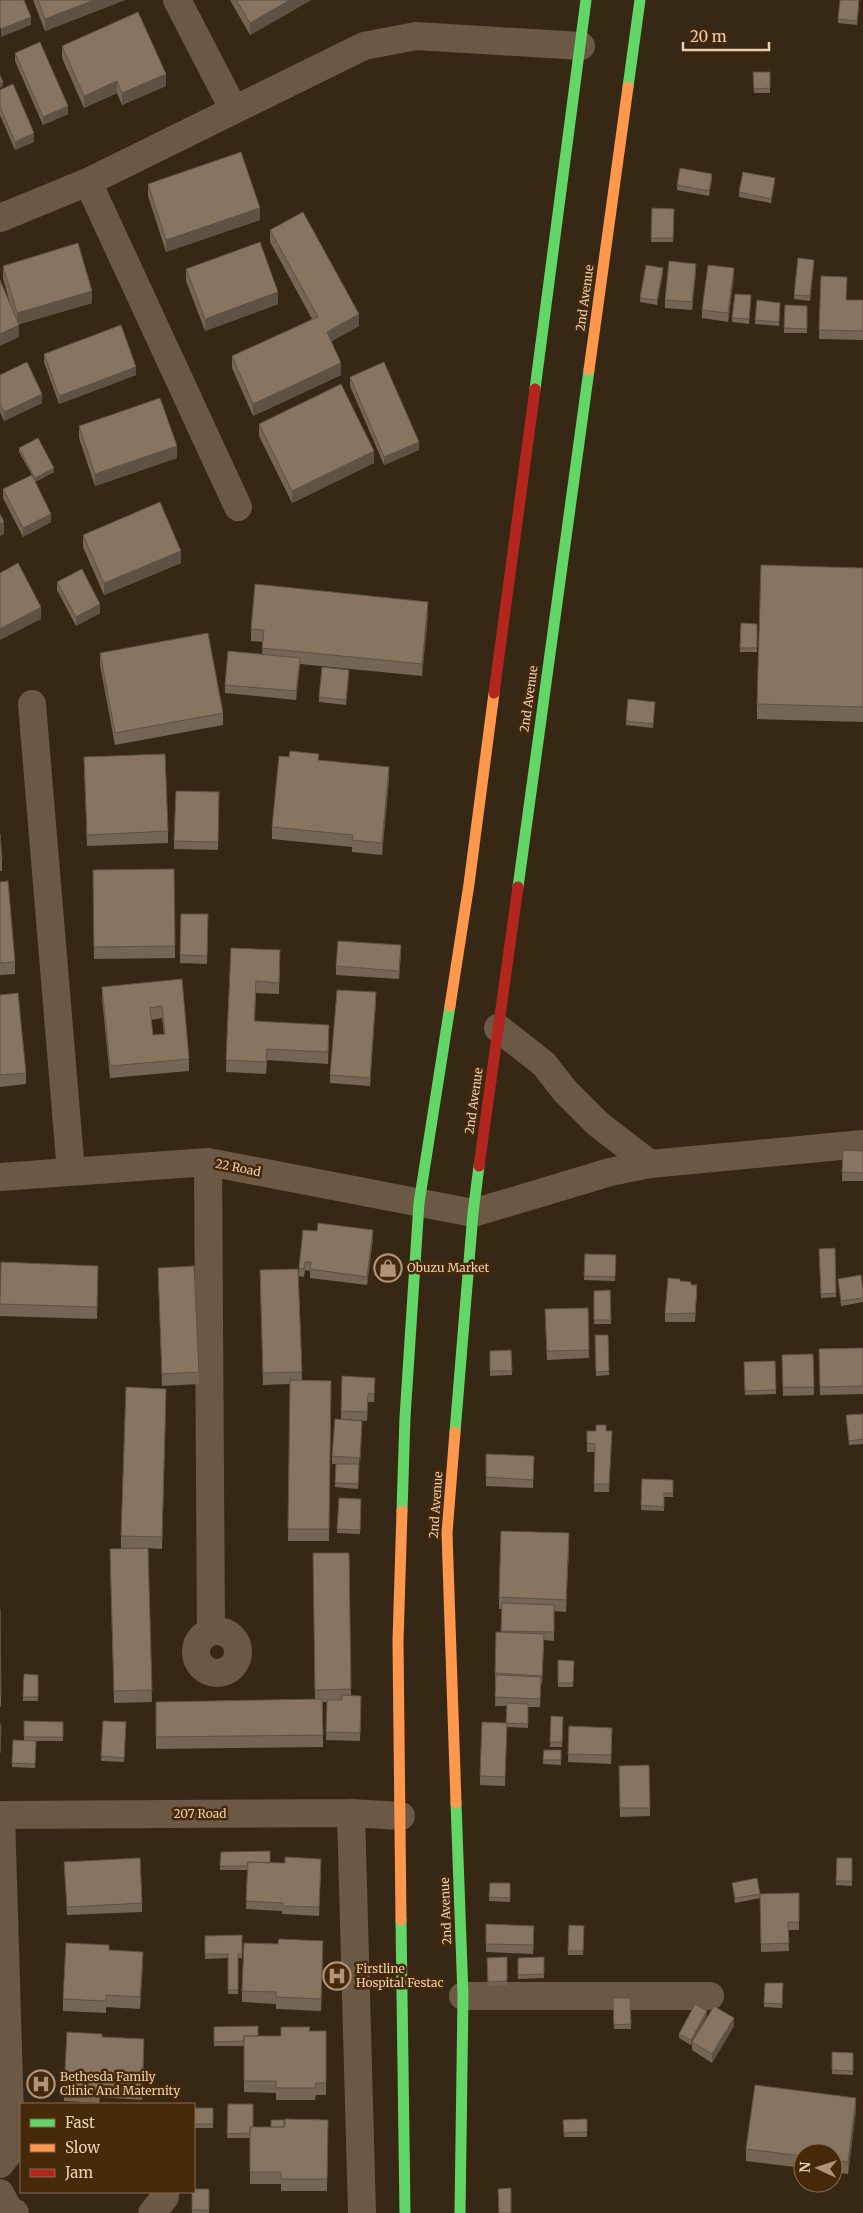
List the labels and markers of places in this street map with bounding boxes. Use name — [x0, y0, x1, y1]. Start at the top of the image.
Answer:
shop icon: Obuzu Market — [373, 1253, 403, 1283]
place label: Obuzu Market — [407, 1260, 489, 1275]
hospital icon: Firstline Hospital Festac — [322, 1961, 352, 1991]
place label: Firstline Hospital Festac — [356, 1961, 444, 1990]
hospital icon: Bethesda Family Clinic And Maternity — [26, 2069, 56, 2099]
place label: Bethesda Family Clinic And Maternity — [60, 2069, 180, 2098]

